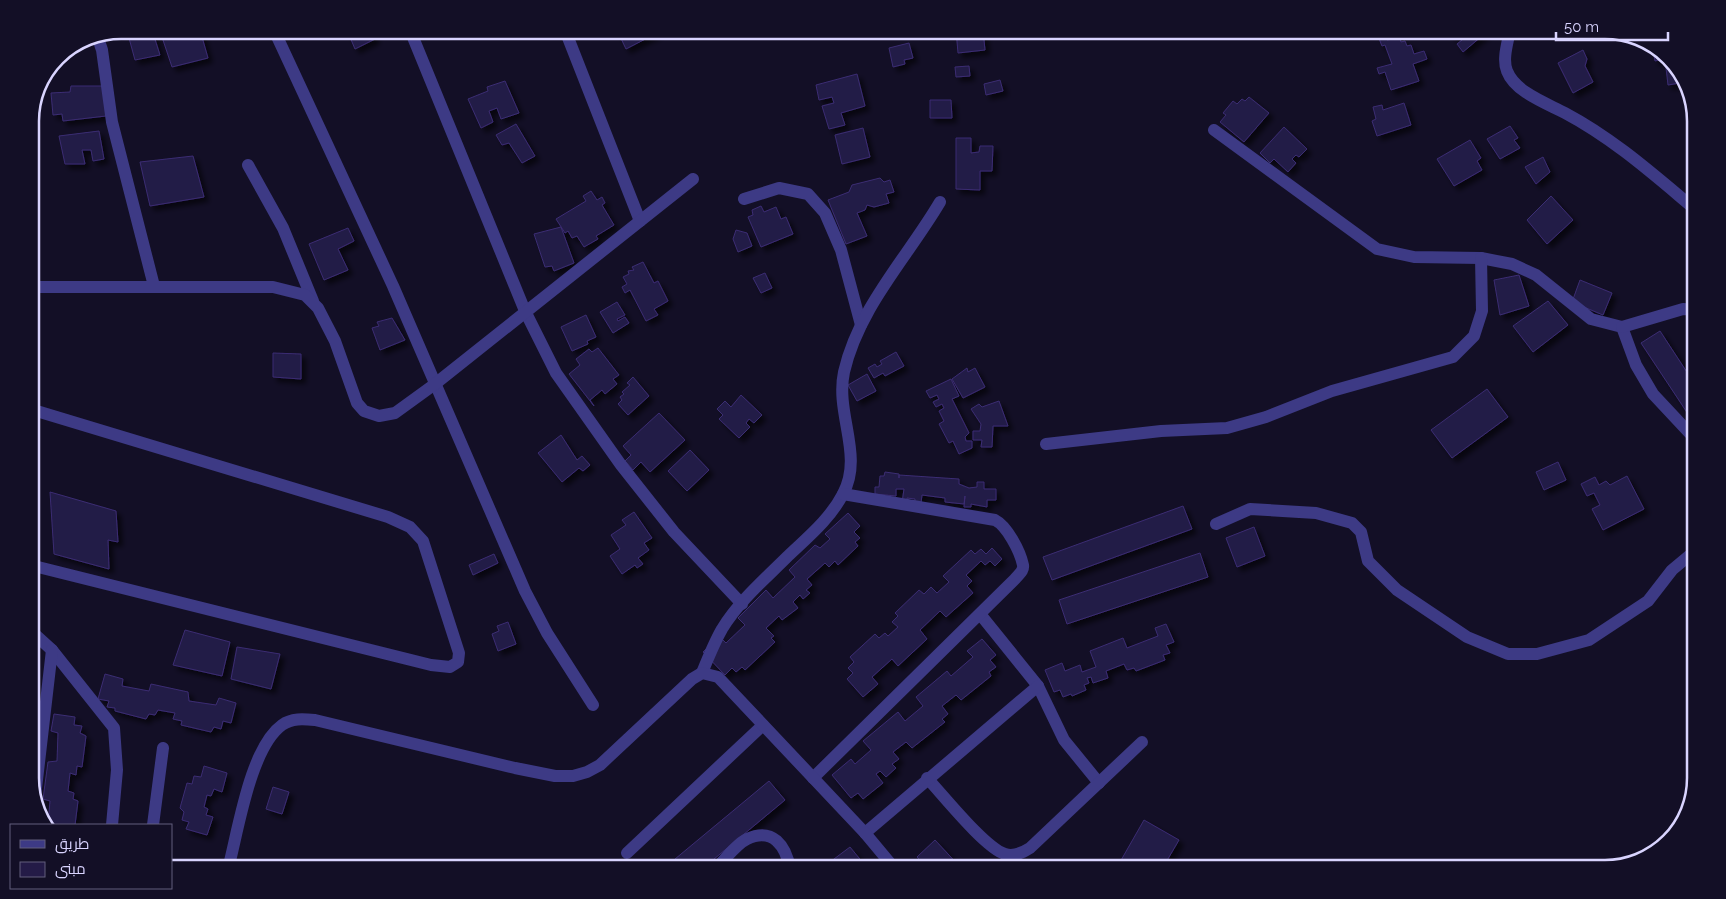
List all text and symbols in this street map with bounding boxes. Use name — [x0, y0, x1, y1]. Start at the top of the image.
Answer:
scale bar — [1556, 10, 1668, 42]
text: 50 m — [1564, 18, 1599, 36]
legend — [10, 824, 172, 889]
text: طريق — [55, 835, 89, 854]
text: مبنى — [55, 860, 86, 879]

